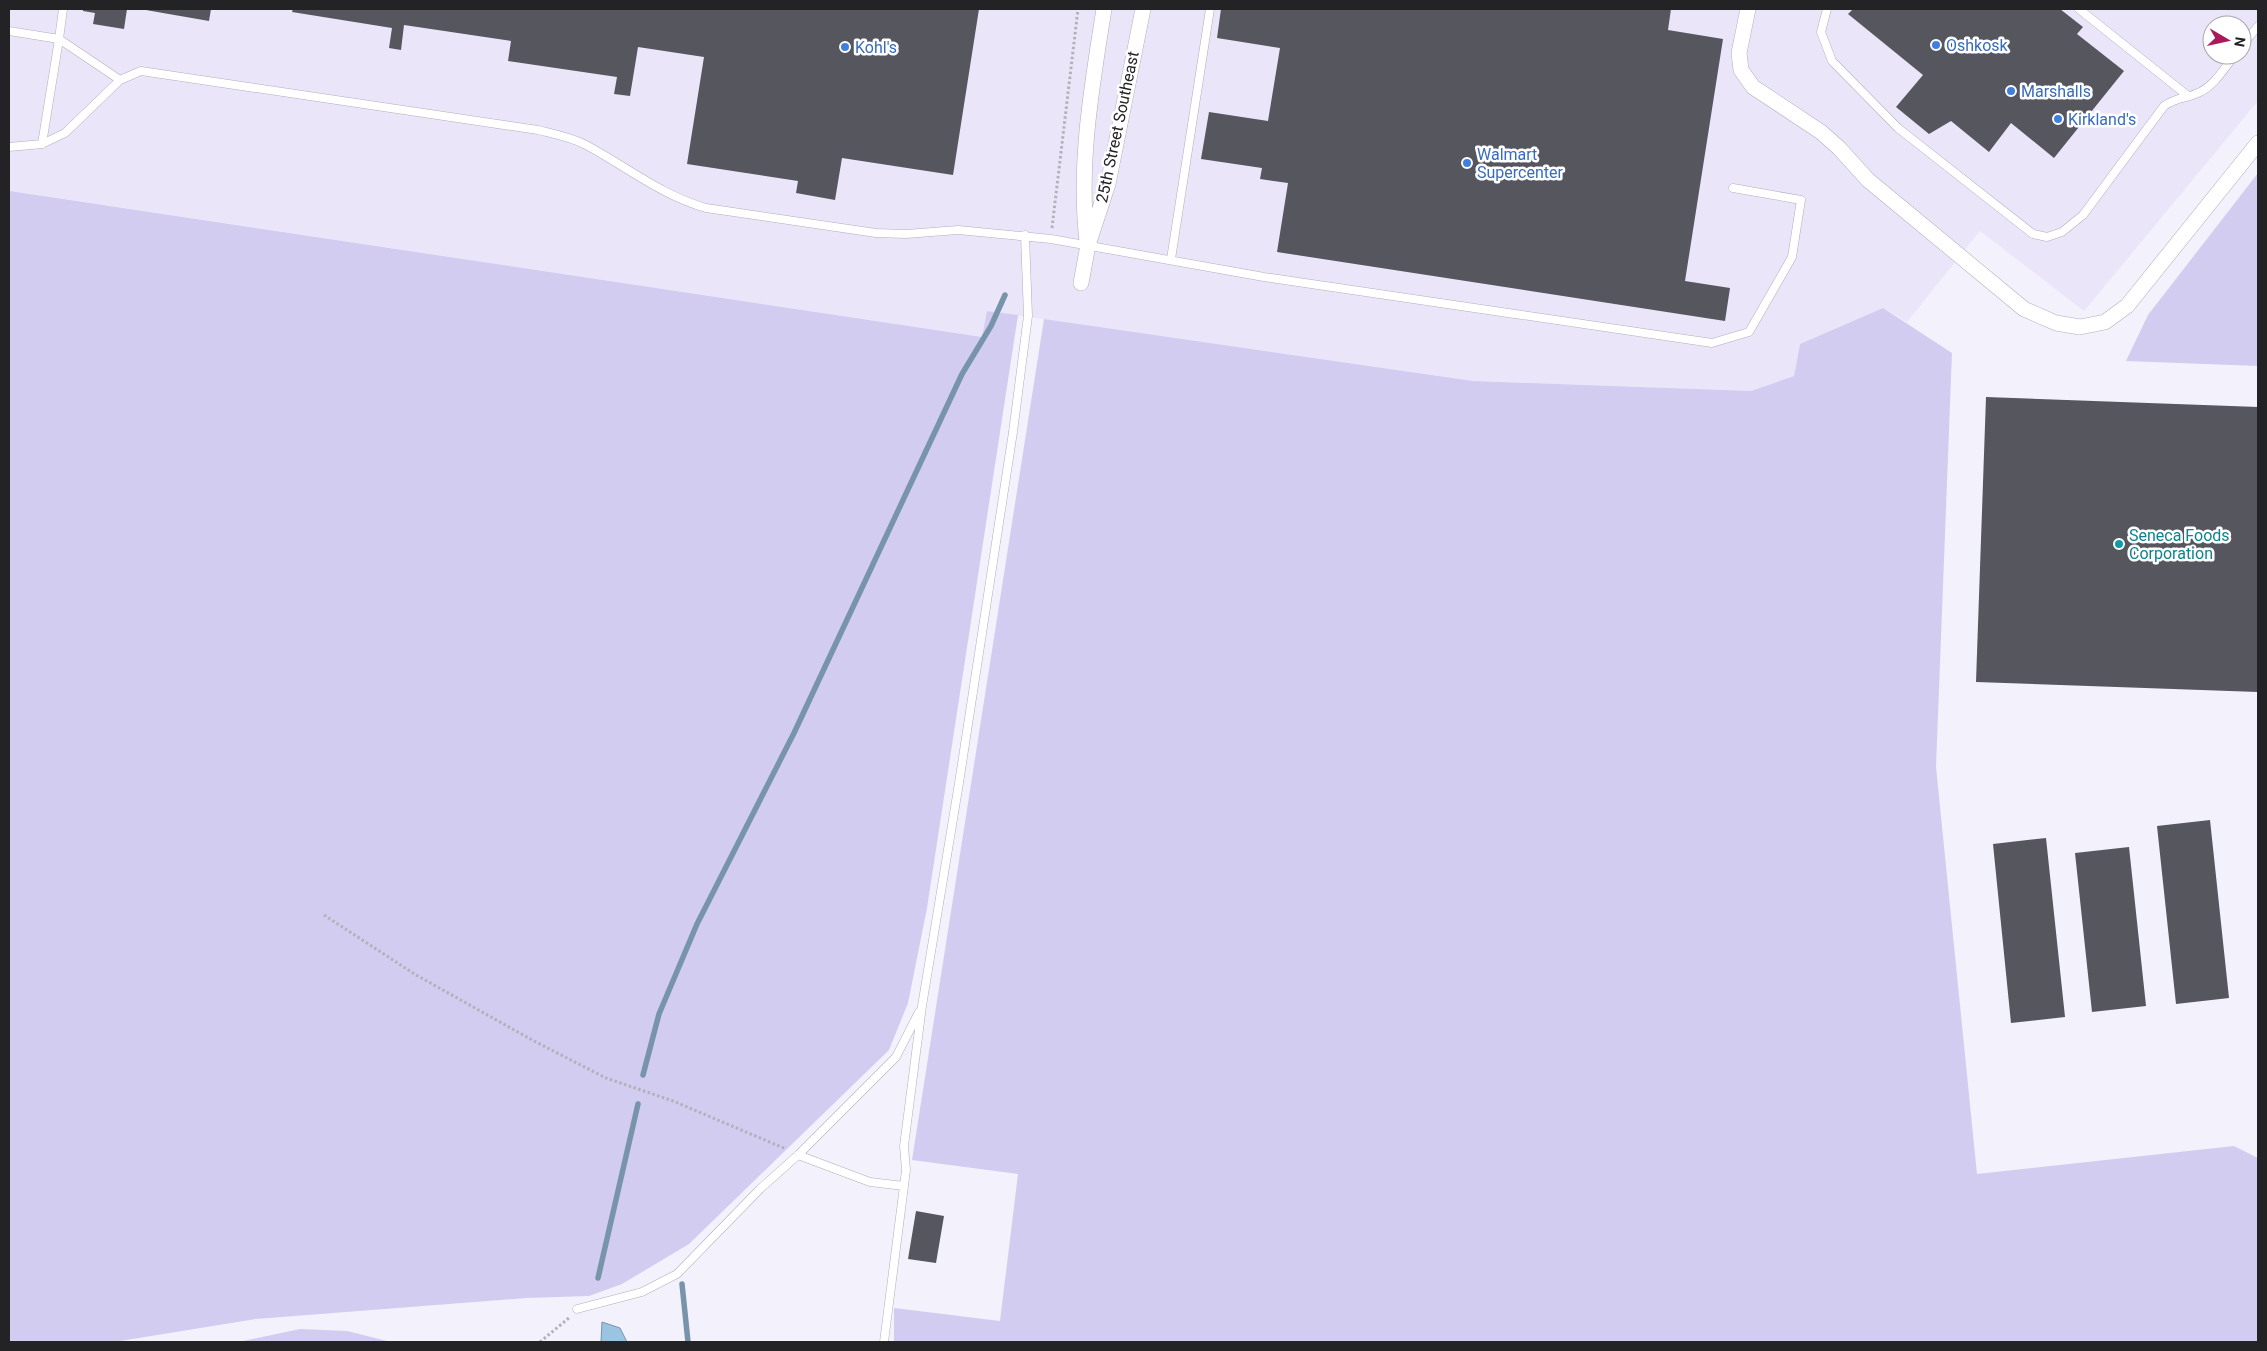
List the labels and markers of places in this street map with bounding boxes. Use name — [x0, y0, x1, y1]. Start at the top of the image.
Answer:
place label: Oshkosk — [1946, 36, 2009, 55]
place label: Kohl's — [855, 38, 897, 57]
marker: Oshkosk — [1930, 39, 1942, 51]
marker: Kohl's — [839, 41, 851, 53]
place label: Marshalls — [2021, 82, 2091, 101]
marker: Marshalls — [2005, 85, 2017, 97]
place label: Kirkland's — [2068, 110, 2136, 129]
marker: Kirkland's — [2052, 113, 2064, 125]
place label: Walmart Supercenter — [1477, 145, 1563, 182]
marker: Walmart Supercenter — [1461, 157, 1473, 169]
place label: Seneca Foods Corporation — [2129, 526, 2230, 563]
marker: Seneca Foods Corporation — [2113, 538, 2125, 550]

